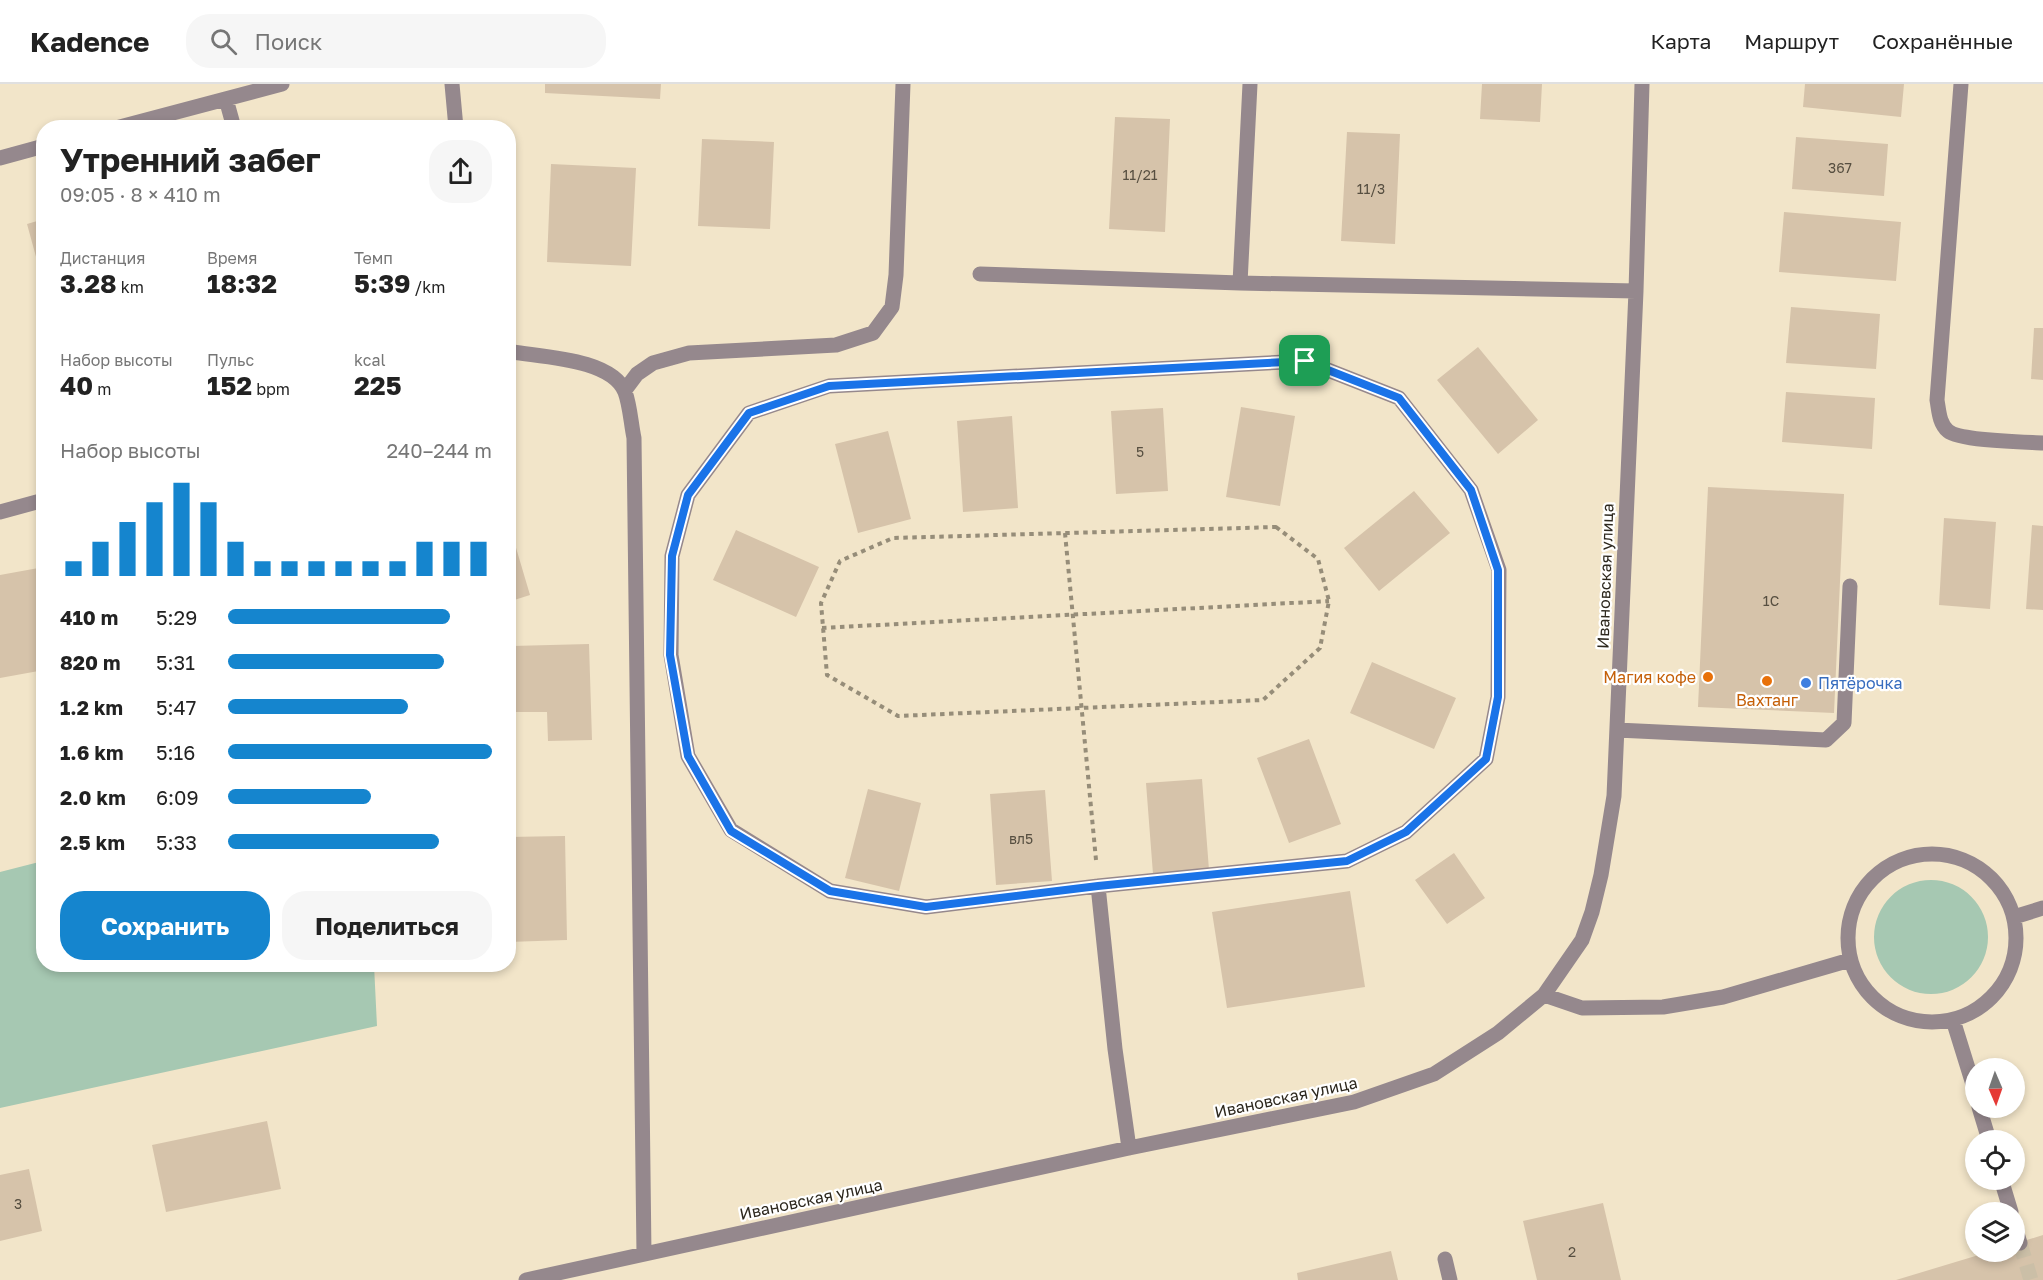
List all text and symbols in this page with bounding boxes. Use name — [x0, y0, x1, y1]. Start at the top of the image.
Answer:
search box — [186, 14, 606, 68]
text: Kadence — [30, 25, 150, 58]
icon: search — [207, 25, 240, 58]
text: Поиск — [255, 28, 322, 55]
text: Карта — [1650, 28, 1711, 54]
text: Маршрут — [1744, 28, 1839, 54]
text: Сохранённые — [1872, 28, 2013, 54]
text: Утренний забег — [60, 140, 321, 179]
button: share — [429, 140, 492, 203]
house number: 367 — [1828, 159, 1852, 176]
house number: 11/21 — [1122, 166, 1158, 183]
house number: 11/3 — [1357, 180, 1385, 197]
text: 09:05 · 8 × 410 m — [60, 182, 221, 206]
text: Дистанция — [60, 248, 145, 268]
text: Время — [207, 248, 257, 268]
text: Темп — [354, 248, 393, 268]
text: 3.28 — [60, 268, 117, 299]
text: 18:32 — [207, 268, 277, 299]
text: 5:39 — [354, 268, 411, 299]
text: km — [117, 277, 144, 297]
text: /km — [411, 277, 445, 297]
pin — [1279, 335, 1330, 386]
icon: arrive — [1288, 344, 1321, 377]
text: Набор высоты — [60, 350, 173, 370]
text: Пульс — [207, 350, 254, 370]
text: kcal — [354, 350, 386, 370]
text: 40 — [60, 370, 93, 401]
text: 152 — [207, 370, 252, 401]
text: 225 — [354, 370, 402, 401]
text: m — [93, 379, 111, 399]
text: bpm — [252, 379, 290, 399]
text: Набор высоты — [60, 438, 201, 462]
text: 240–244 m — [387, 438, 492, 462]
house number: 5 — [1136, 443, 1144, 460]
street label: Ивановская улица — [1592, 503, 1618, 649]
house number: 1С — [1763, 592, 1779, 609]
text: 410 m — [60, 605, 118, 629]
text: 5:29 — [156, 605, 197, 629]
text: 820 m — [60, 650, 121, 674]
text: 5:31 — [156, 650, 195, 674]
place label: Магия кофе — [1603, 667, 1696, 687]
marker: Магия кофе — [1701, 670, 1715, 684]
place label: Пятёрочка — [1818, 673, 1902, 693]
marker: Вахтанг — [1760, 674, 1774, 688]
marker: Пятёрочка — [1799, 676, 1813, 690]
place label: Вахтанг — [1736, 690, 1799, 710]
text: 1.2 km — [60, 695, 123, 719]
text: 5:47 — [156, 695, 196, 719]
text: 1.6 km — [60, 740, 124, 764]
text: 5:16 — [156, 740, 195, 764]
text: 2.0 km — [60, 785, 126, 809]
text: 6:09 — [156, 785, 199, 809]
text: 2.5 km — [60, 830, 125, 854]
text: 5:33 — [156, 830, 197, 854]
house number: вл5 — [1009, 830, 1033, 847]
button: Сохранить — [60, 891, 270, 960]
button: Поделиться — [282, 891, 492, 960]
north arrow — [1965, 1058, 2025, 1118]
map controls — [1965, 1058, 2025, 1262]
street label: Ивановская улица — [1213, 1072, 1359, 1122]
button: locate — [1965, 1130, 2025, 1190]
street label: Ивановская улица — [738, 1174, 884, 1224]
house number: 3 — [14, 1195, 22, 1212]
button: layers — [1965, 1202, 2025, 1262]
house number: 2 — [1568, 1243, 1576, 1260]

